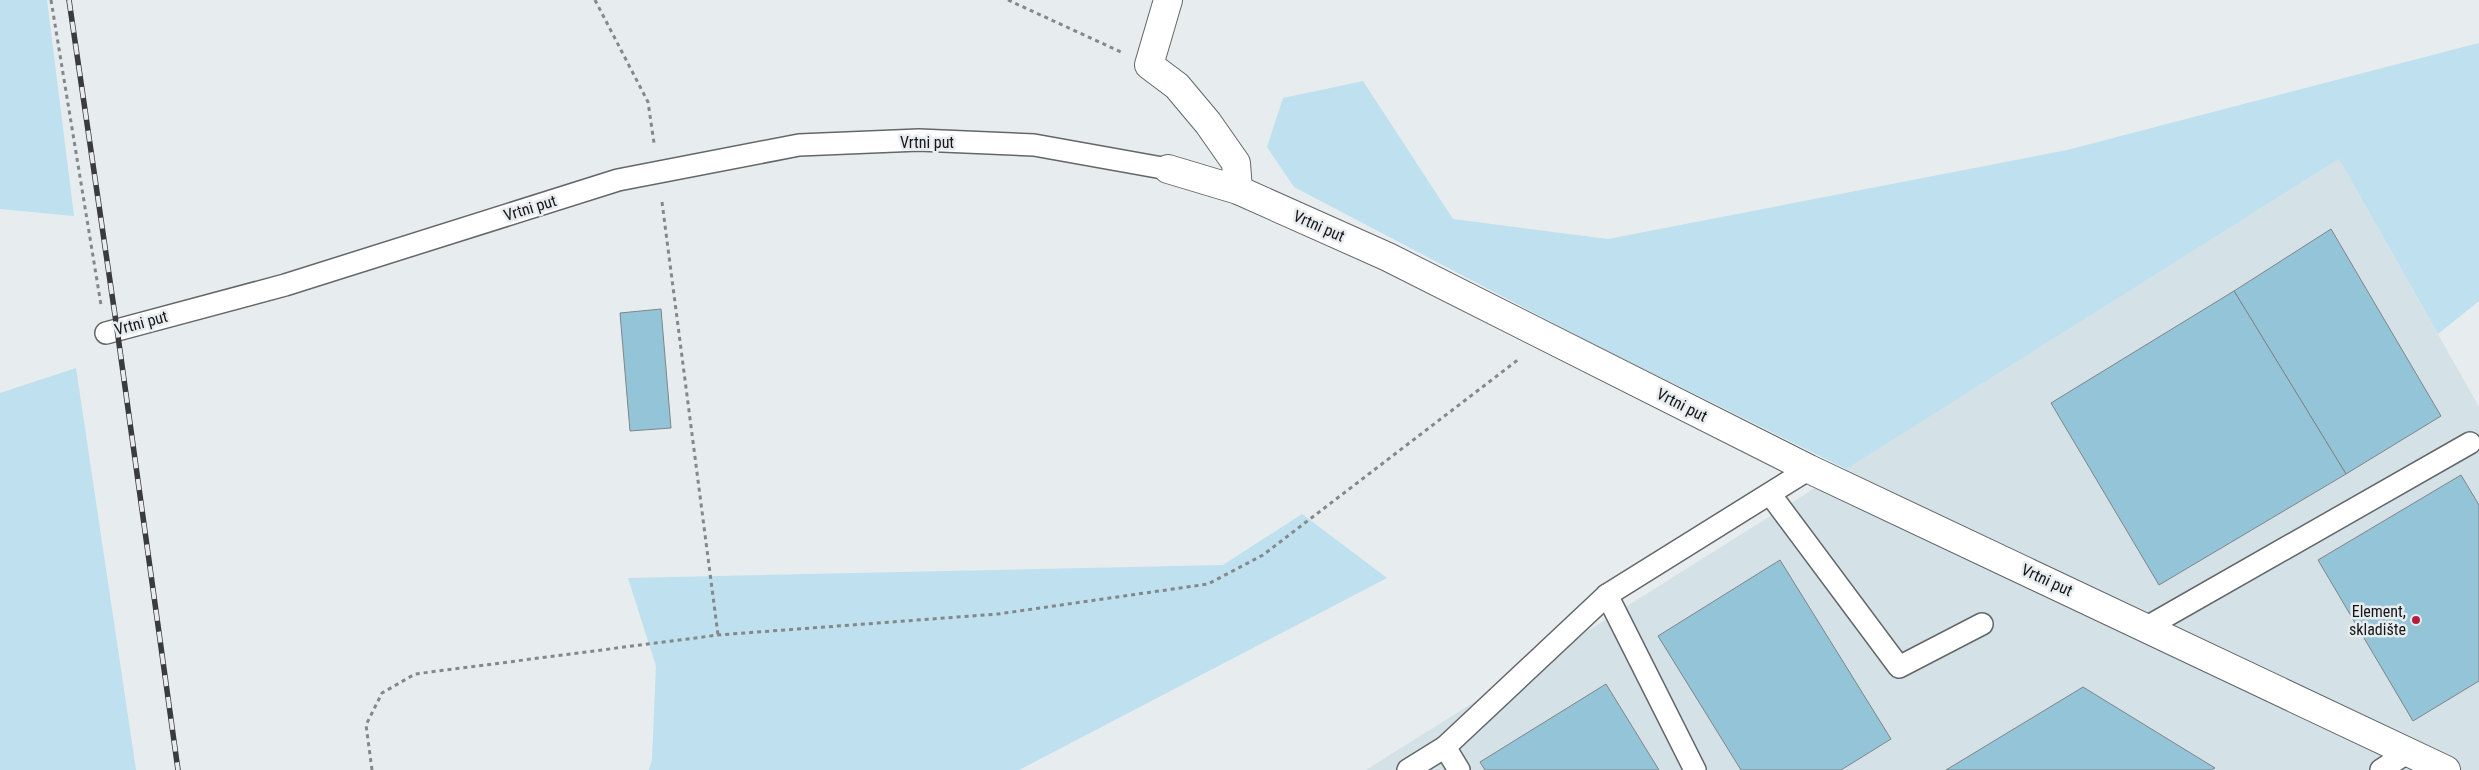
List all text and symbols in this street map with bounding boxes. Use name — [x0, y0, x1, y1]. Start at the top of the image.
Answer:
street label: Vrtni put — [900, 133, 954, 152]
street label: Vrtni put — [501, 191, 559, 225]
street label: Vrtni put — [1290, 206, 1348, 246]
street label: Vrtni put — [112, 307, 170, 339]
street label: Vrtni put — [1654, 384, 1711, 426]
street label: Vrtni put — [2018, 560, 2076, 600]
place label: Element, skladište — [2349, 602, 2406, 639]
marker: Element, skladište — [2410, 614, 2422, 626]

